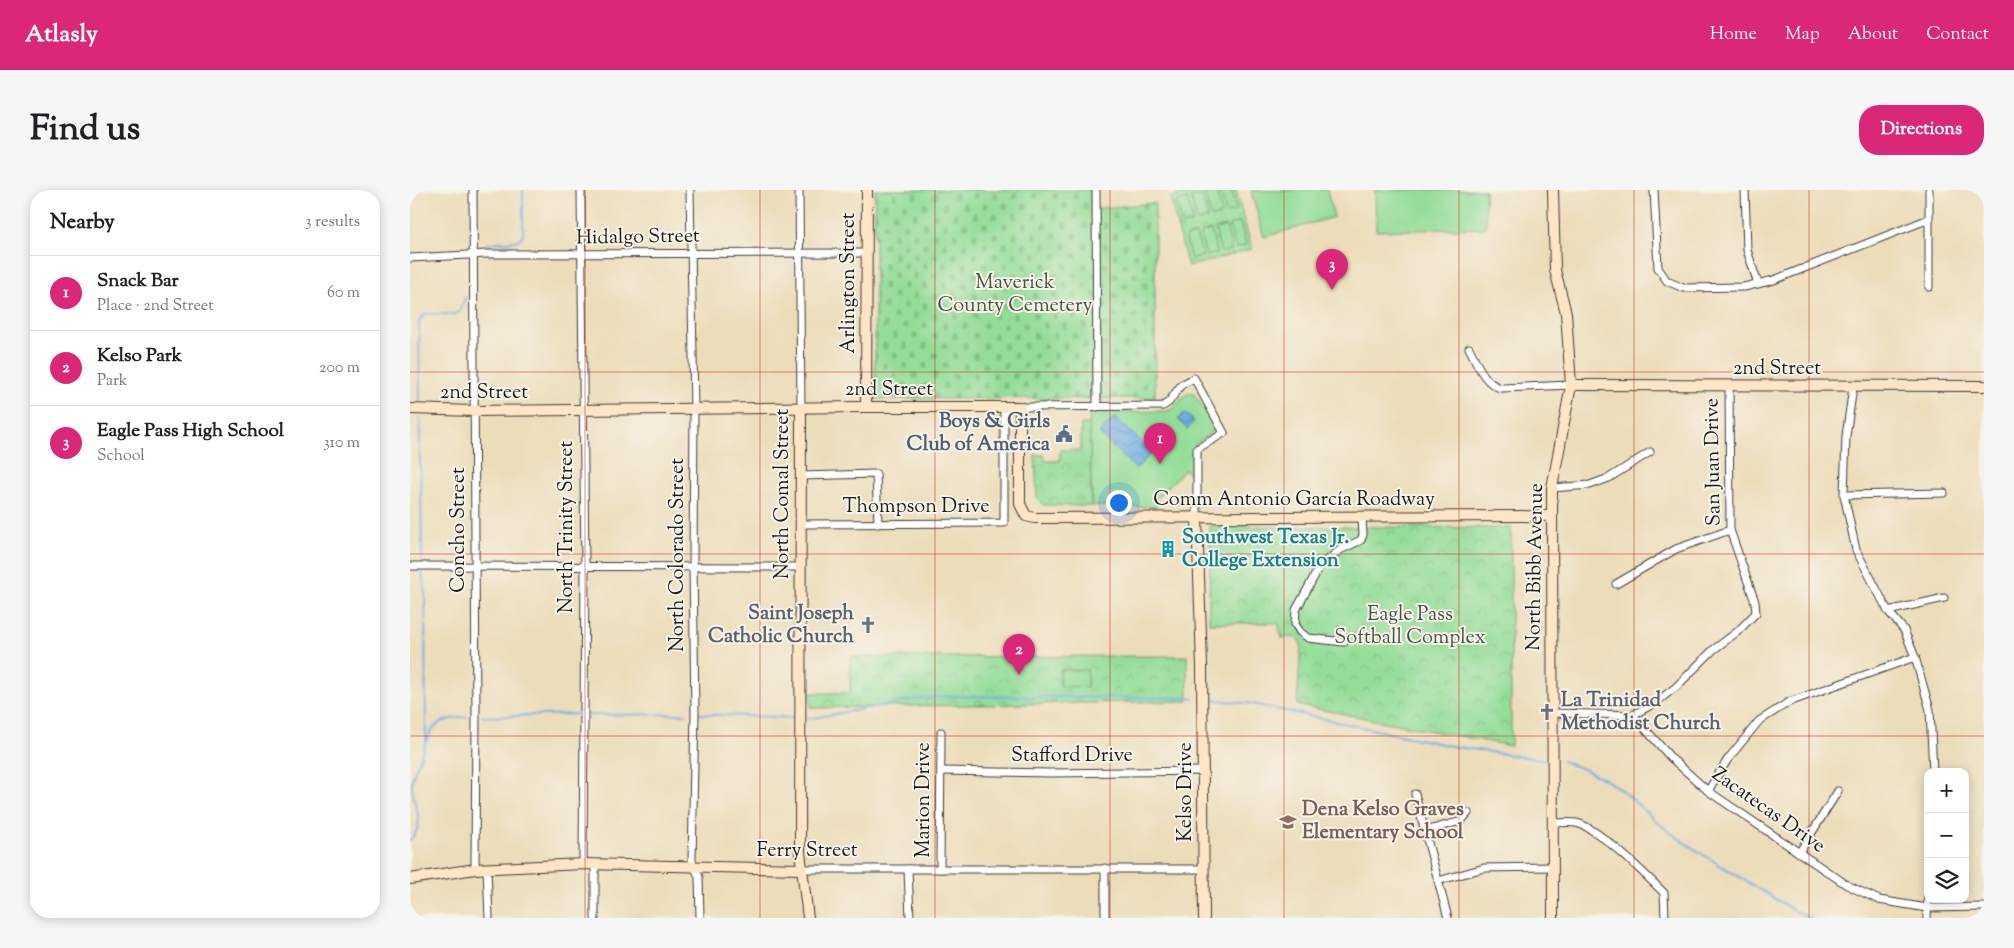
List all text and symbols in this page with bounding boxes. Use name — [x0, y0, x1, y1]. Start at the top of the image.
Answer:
text: Atlasly — [25, 18, 98, 52]
text: Home — [1710, 22, 1757, 48]
text: Map — [1785, 22, 1820, 48]
text: About — [1848, 22, 1898, 48]
text: Contact — [1926, 22, 1989, 48]
text: Find us — [30, 105, 140, 156]
button: Directions — [1859, 105, 1984, 155]
text: Nearby — [50, 208, 115, 238]
text: 3 results — [305, 211, 360, 234]
street label: Arlington Street — [835, 212, 864, 354]
street label: Hidalgo Street — [576, 222, 700, 254]
pin: 3 — [1316, 249, 1348, 290]
text: Snack Bar — [97, 268, 179, 295]
park label: Maverick County Cemetery — [938, 269, 1092, 321]
text: 1 — [63, 282, 69, 305]
text: 60 m — [327, 282, 360, 305]
text: Place · 2nd Street — [97, 295, 214, 318]
text: Kelso Park — [97, 343, 182, 370]
street label: 2nd Street — [1733, 355, 1821, 384]
text: 2 — [62, 357, 70, 380]
text: 200 m — [319, 357, 360, 380]
text: Park — [97, 370, 128, 393]
street label: 2nd Street — [845, 376, 933, 405]
street label: 2nd Street — [440, 379, 528, 408]
street label: San Juan Drive — [1698, 398, 1730, 526]
street label: North Comal Street — [769, 408, 798, 579]
place label: Boys & Girls Club of America — [907, 408, 1051, 460]
text: Eagle Pass High School — [97, 418, 284, 445]
pin: 1 — [1144, 423, 1176, 464]
public building icon: Boys & Girls Club of America — [1054, 424, 1074, 444]
text: 3 — [63, 432, 69, 455]
text: 310 m — [323, 432, 360, 455]
street label: North Trinity Street — [553, 441, 582, 613]
text: School — [97, 445, 145, 468]
street label: North Colorado Street — [664, 458, 693, 652]
street label: Concho Street — [445, 467, 474, 593]
street label: North Bibb Avenue — [1520, 483, 1552, 651]
street label: Comm Antonio García Roadway — [1153, 486, 1435, 515]
your location — [1106, 490, 1132, 516]
street label: Thompson Drive — [843, 493, 989, 522]
place label: Southwest Texas Jr. College Extension — [1182, 524, 1349, 576]
building icon: Southwest Texas Jr. College Extension — [1158, 539, 1178, 559]
place label: Saint Joseph Catholic Church — [708, 600, 854, 652]
park label: Eagle Pass Softball Complex — [1334, 601, 1486, 653]
church icon: Saint Joseph Catholic Church — [858, 615, 878, 635]
pin: 2 — [1003, 634, 1035, 675]
place label: La Trinidad Methodist Church — [1561, 687, 1721, 739]
church icon: La Trinidad Methodist Church — [1537, 702, 1557, 722]
street label: Marion Drive — [910, 742, 939, 858]
street label: Stafford Drive — [1011, 742, 1133, 771]
street label: Kelso Drive — [1172, 742, 1201, 842]
street label: Zacatecas Drive — [1705, 761, 1831, 861]
map controls — [1924, 768, 1969, 903]
button: + — [1924, 768, 1969, 813]
place label: Dena Kelso Graves Elementary School — [1302, 796, 1464, 848]
school or university icon: Dena Kelso Graves Elementary School — [1278, 812, 1298, 832]
button: − — [1924, 813, 1969, 858]
street label: Ferry Street — [757, 837, 858, 866]
button: layers — [1924, 858, 1969, 903]

